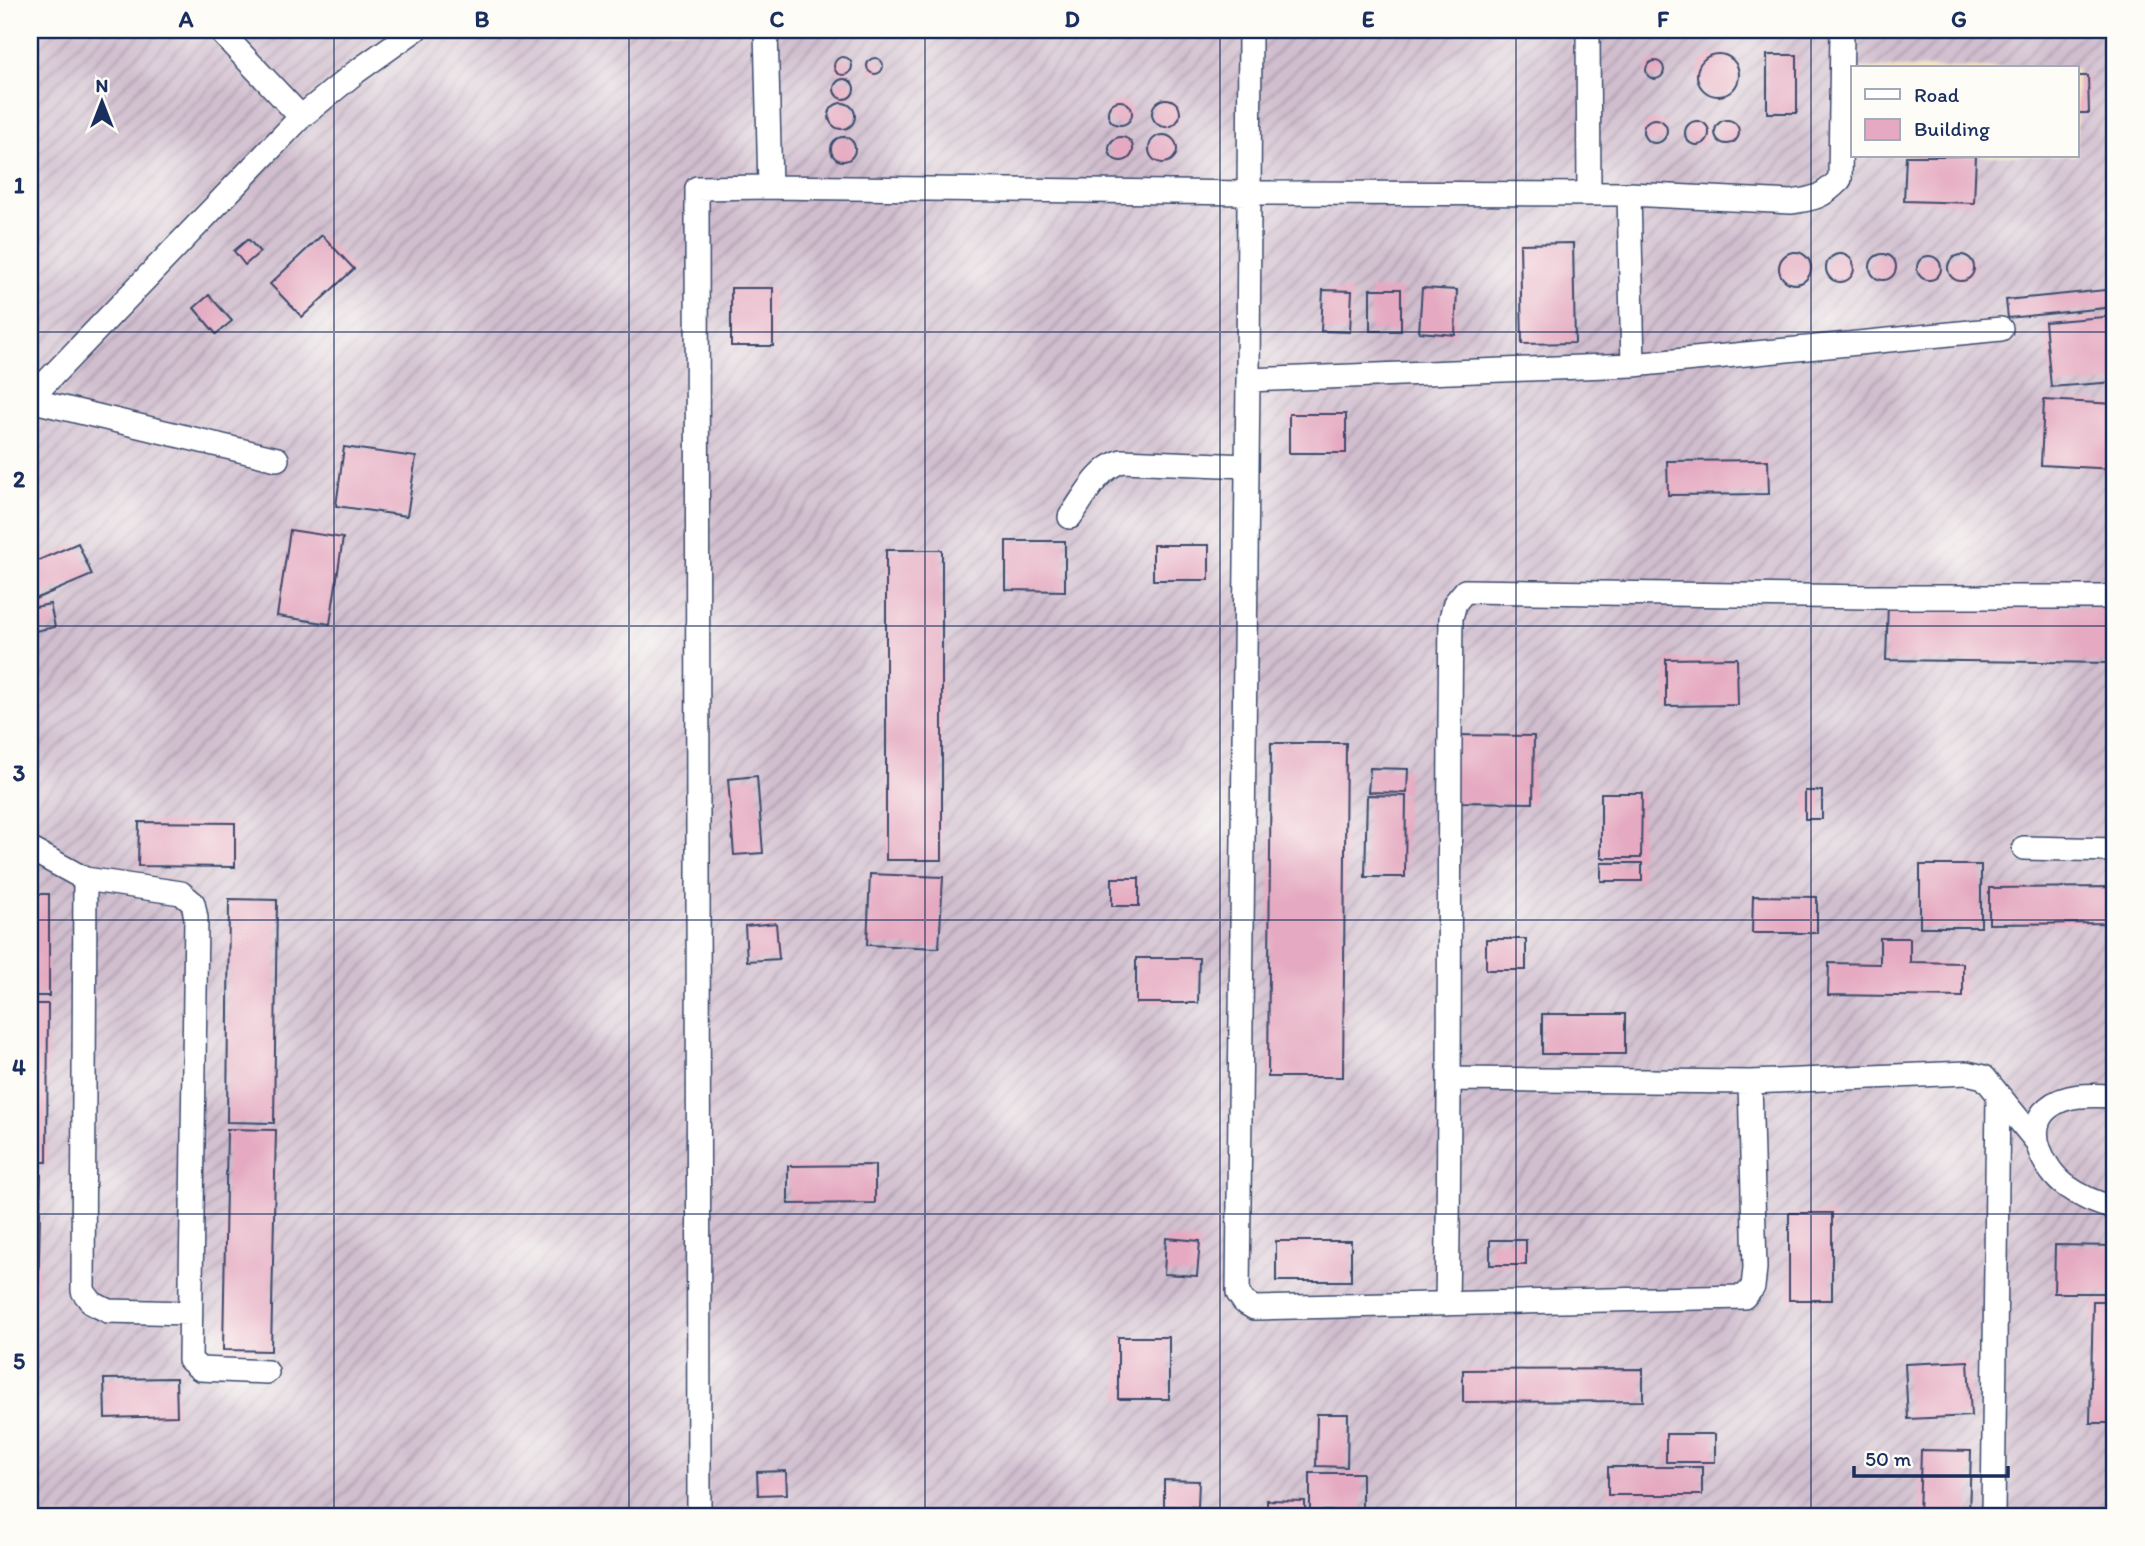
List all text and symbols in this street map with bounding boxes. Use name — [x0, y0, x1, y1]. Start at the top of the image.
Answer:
text: A — [178, 5, 194, 33]
text: B — [475, 5, 490, 33]
text: C — [770, 5, 785, 33]
text: D — [1064, 5, 1080, 33]
text: E — [1362, 5, 1375, 33]
text: F — [1657, 5, 1670, 33]
text: G — [1951, 5, 1967, 33]
north arrow — [66, 66, 136, 136]
legend — [1851, 66, 2078, 158]
text: N — [96, 74, 108, 97]
text: Road — [1914, 82, 1960, 107]
text: Building — [1914, 116, 1990, 141]
text: 1 — [14, 171, 25, 199]
text: 2 — [13, 465, 26, 493]
text: 3 — [13, 759, 26, 787]
text: 4 — [12, 1053, 26, 1081]
text: 5 — [13, 1347, 25, 1375]
scale bar — [1854, 1434, 2008, 1478]
text: 50 m — [1865, 1446, 1912, 1471]

